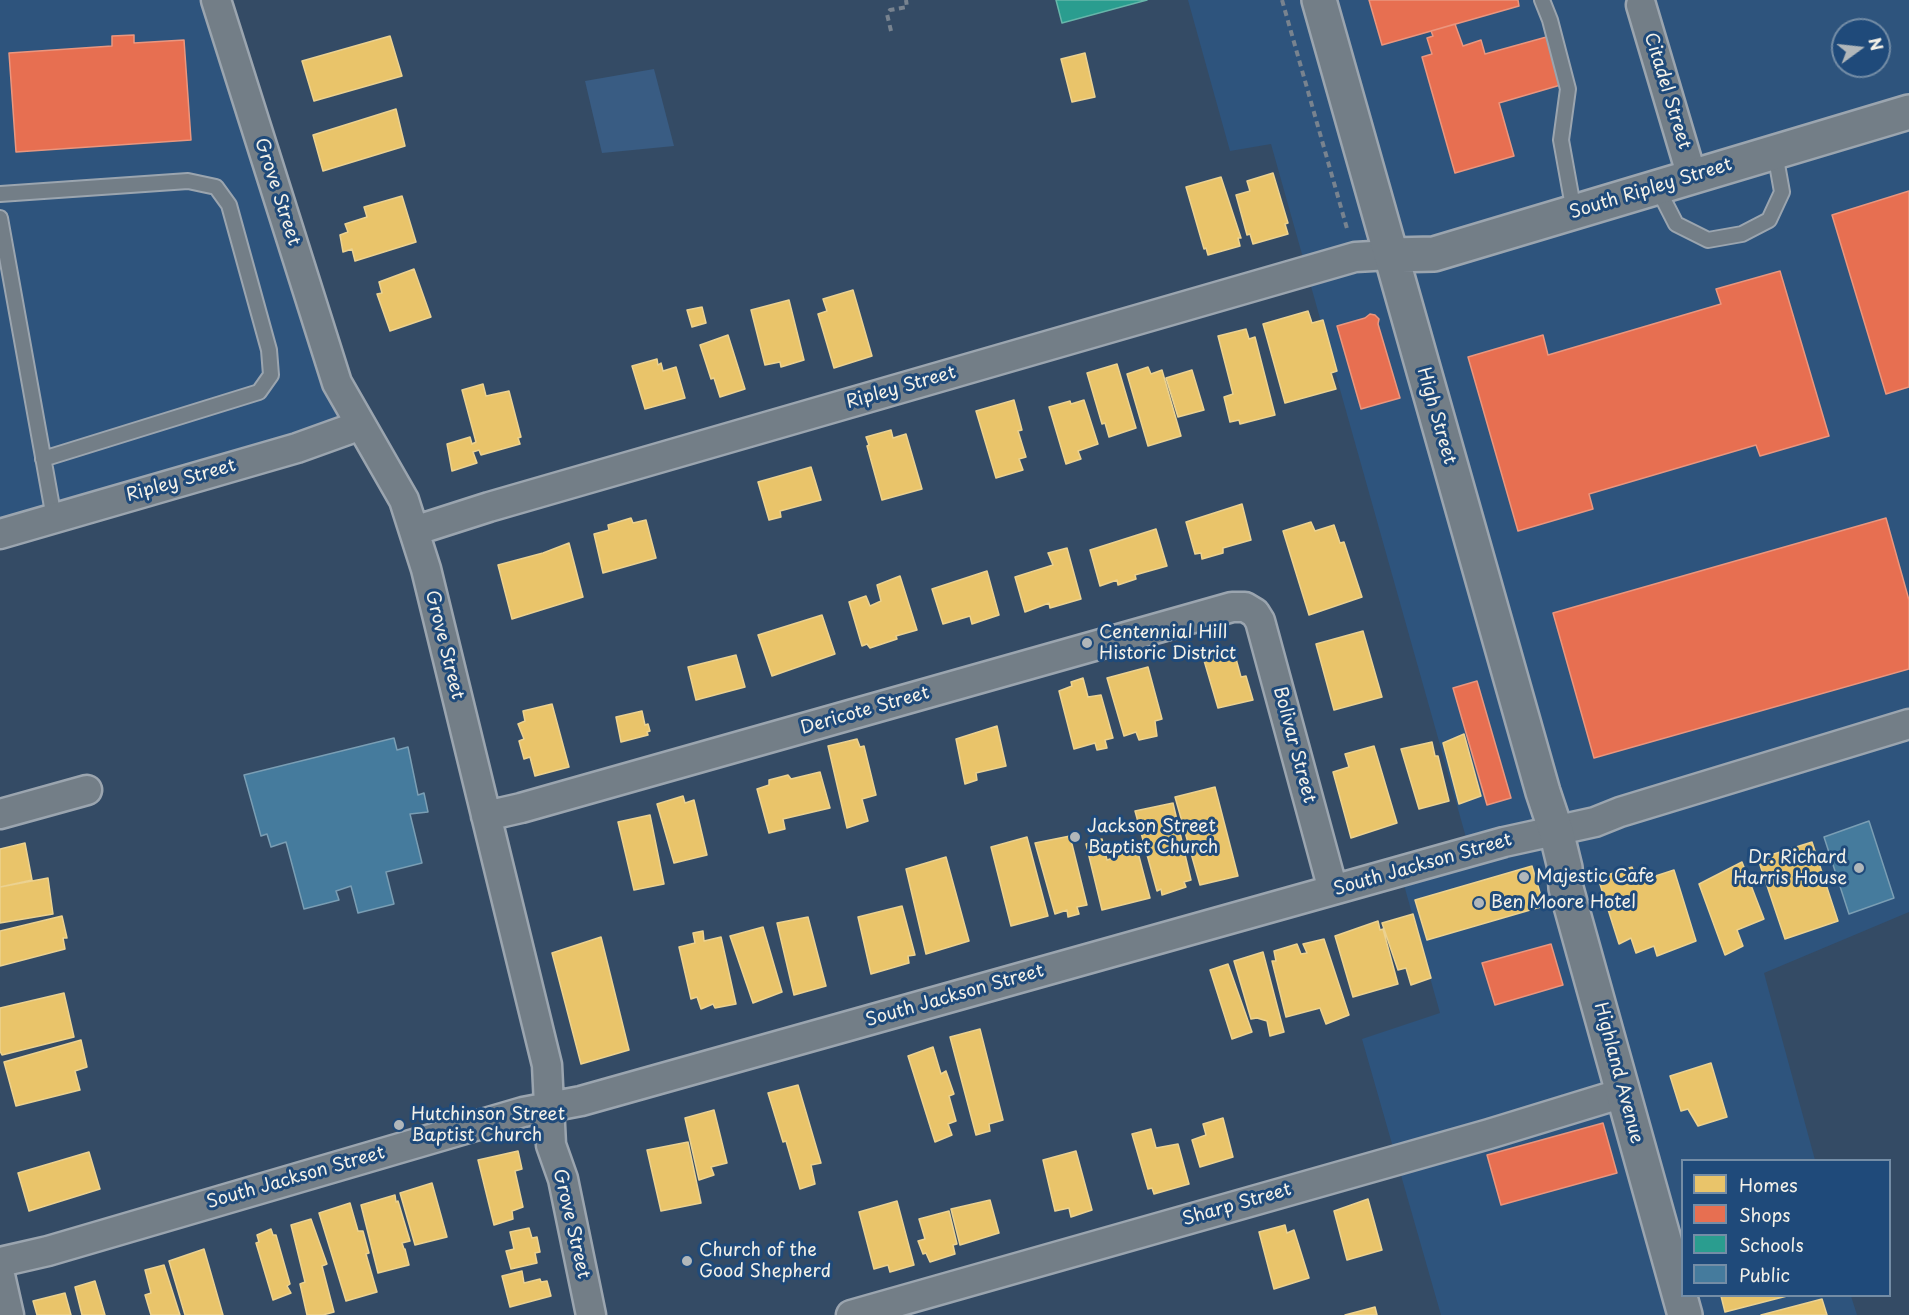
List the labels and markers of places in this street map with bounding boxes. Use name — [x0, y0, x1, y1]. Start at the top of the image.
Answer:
place label: Centennial Hill Historic District — [1099, 622, 1236, 664]
marker: Centennial Hill Historic District — [1080, 636, 1094, 650]
place label: Jackson Street Baptist Church — [1087, 816, 1218, 858]
marker: Jackson Street Baptist Church — [1068, 830, 1082, 844]
place label: Dr. Richard Harris House — [1733, 847, 1847, 890]
marker: Dr. Richard Harris House — [1852, 861, 1866, 875]
place label: Majestic Cafe — [1536, 866, 1654, 888]
marker: Majestic Cafe — [1517, 870, 1531, 884]
place label: Ben Moore Hotel — [1491, 892, 1636, 914]
marker: Ben Moore Hotel — [1472, 896, 1486, 910]
place label: Hutchinson Street Baptist Church — [411, 1104, 565, 1146]
marker: Hutchinson Street Baptist Church — [392, 1118, 406, 1132]
place label: Church of the Good Shepherd — [699, 1240, 831, 1282]
marker: Church of the Good Shepherd — [680, 1254, 694, 1268]

